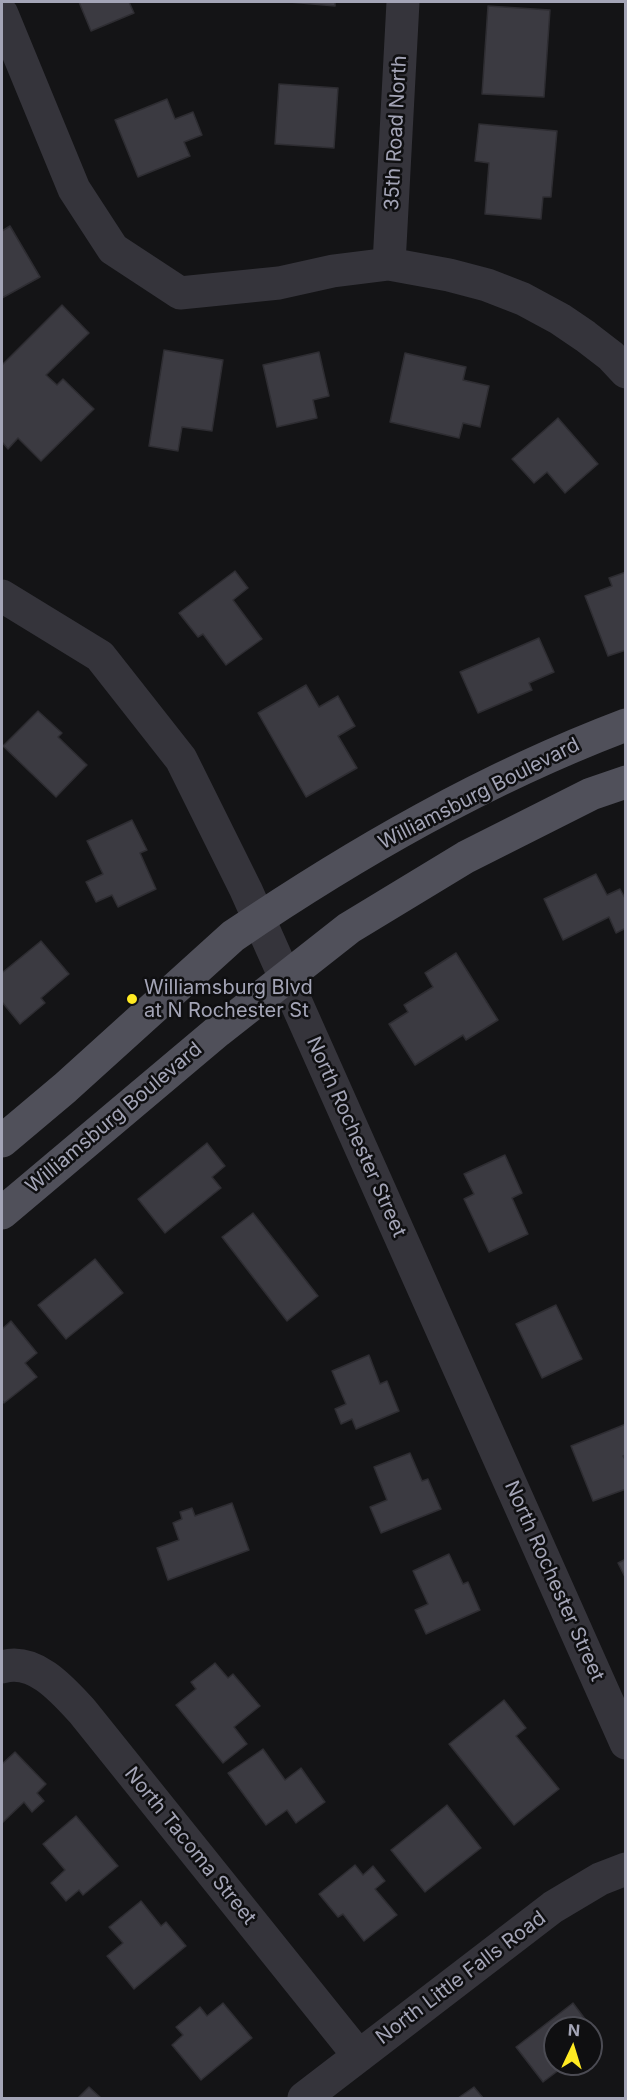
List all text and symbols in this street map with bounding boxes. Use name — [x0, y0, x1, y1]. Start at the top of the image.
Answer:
street label: 35th Road North — [380, 55, 412, 211]
street label: Williamsburg Boulevard — [374, 733, 584, 855]
place label: Williamsburg Blvd at N Rochester St — [144, 976, 313, 1023]
marker: Williamsburg Blvd at N Rochester St — [125, 992, 139, 1006]
street label: North Rochester Street — [301, 1033, 411, 1241]
street label: Williamsburg Boulevard — [21, 1037, 207, 1199]
street label: North Rochester Street — [499, 1477, 609, 1685]
street label: North Tacoma Street — [119, 1762, 261, 1930]
street label: North Little Falls Road — [371, 1906, 551, 2050]
north arrow — [543, 2016, 603, 2076]
text: N — [567, 2020, 581, 2040]

